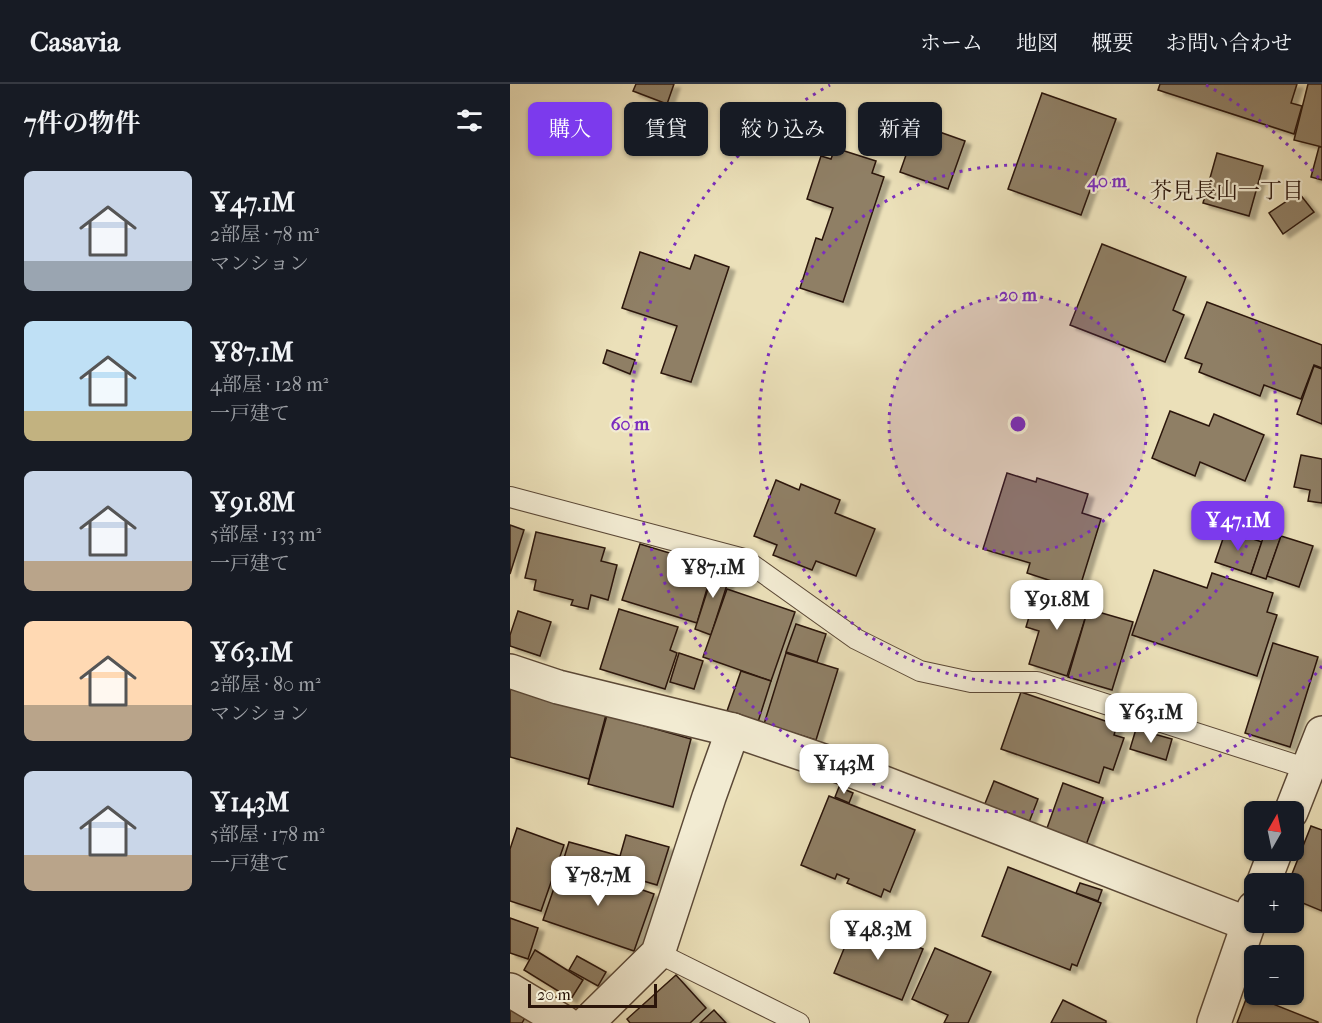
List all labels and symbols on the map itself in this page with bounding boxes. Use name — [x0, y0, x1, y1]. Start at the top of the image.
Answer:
text: 40 m — [1086, 171, 1128, 192]
district label: 芥見長山一丁目 — [1150, 178, 1304, 204]
text: 20 m — [999, 285, 1038, 306]
text: 60 m — [611, 414, 650, 435]
centre of rings — [1008, 414, 1028, 434]
pin: ¥47.1M — [1189, 501, 1287, 552]
pin: ¥87.1M — [664, 548, 762, 599]
pin: ¥91.8M — [1008, 580, 1106, 631]
pin: ¥63.1M — [1102, 693, 1200, 744]
pin: ¥143M — [802, 744, 886, 795]
north arrow — [1244, 801, 1304, 861]
pin: ¥78.7M — [549, 856, 647, 907]
pin: ¥48.3M — [829, 910, 927, 961]
scale bar — [528, 981, 657, 1008]

